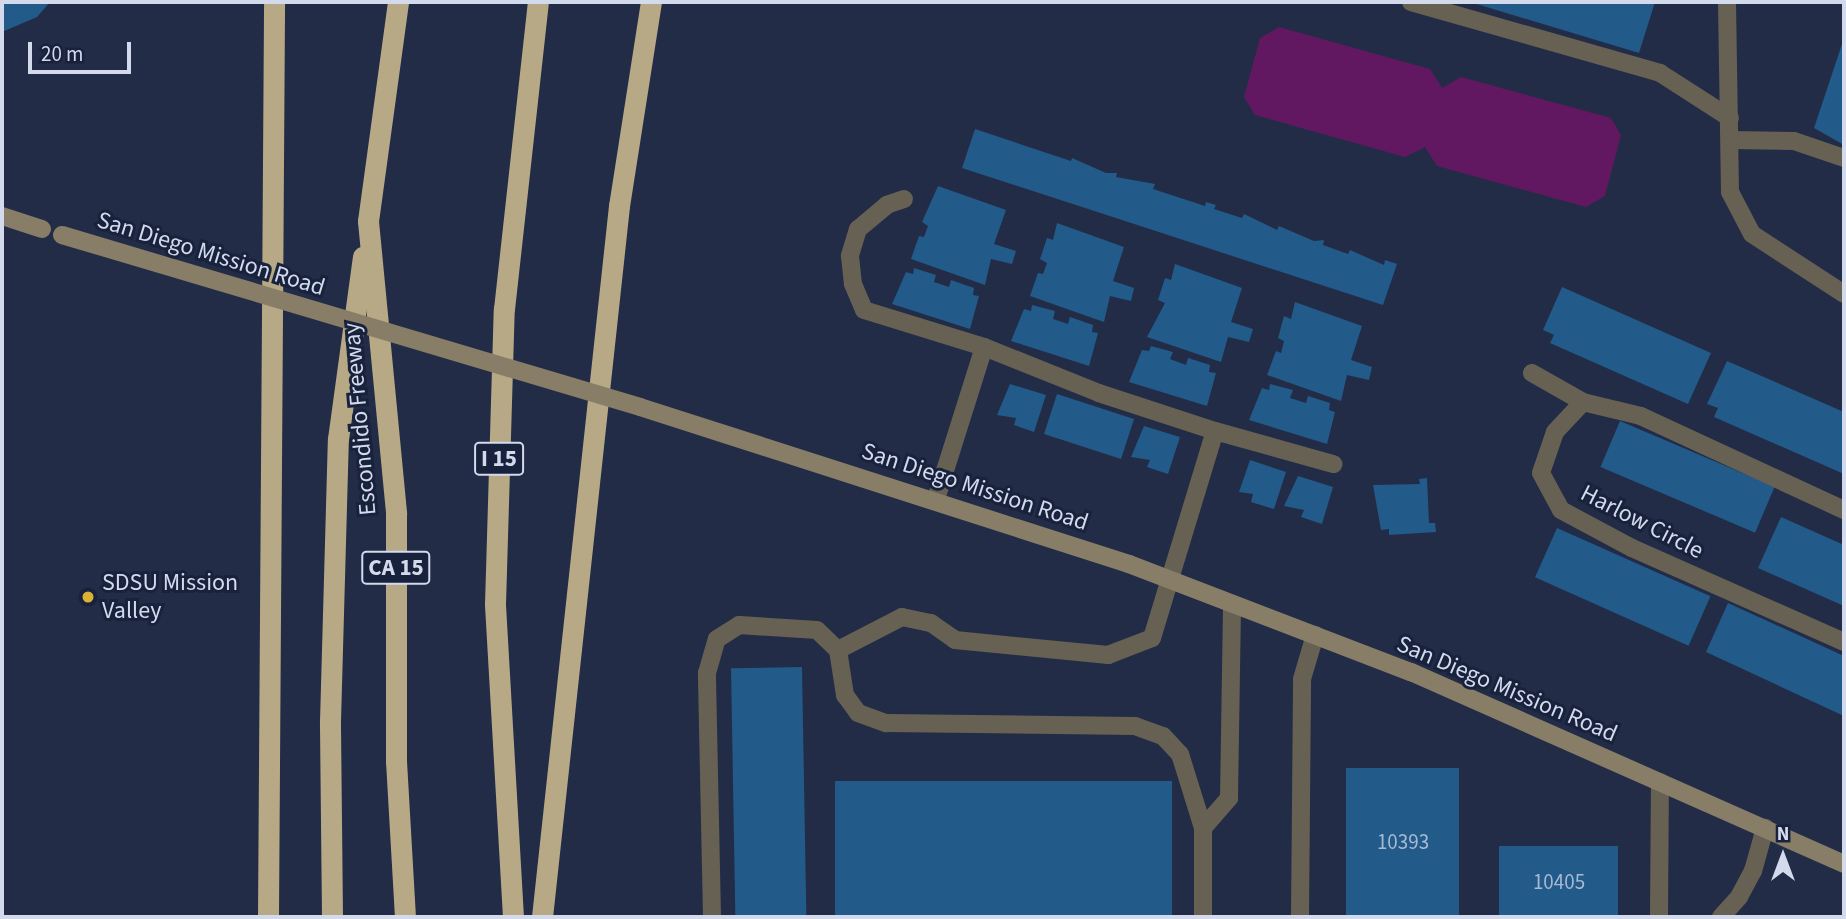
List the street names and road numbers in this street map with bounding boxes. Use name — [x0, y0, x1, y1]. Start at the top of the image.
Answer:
street label: San Diego Mission Road — [94, 206, 328, 302]
street label: Escondido Freeway — [337, 321, 383, 517]
street label: San Diego Mission Road — [858, 437, 1092, 537]
road number: I 15 — [473, 440, 525, 478]
street label: Harlow Circle — [1576, 479, 1708, 565]
road number: CA 15 — [361, 548, 431, 588]
street label: San Diego Mission Road — [1392, 630, 1622, 748]

